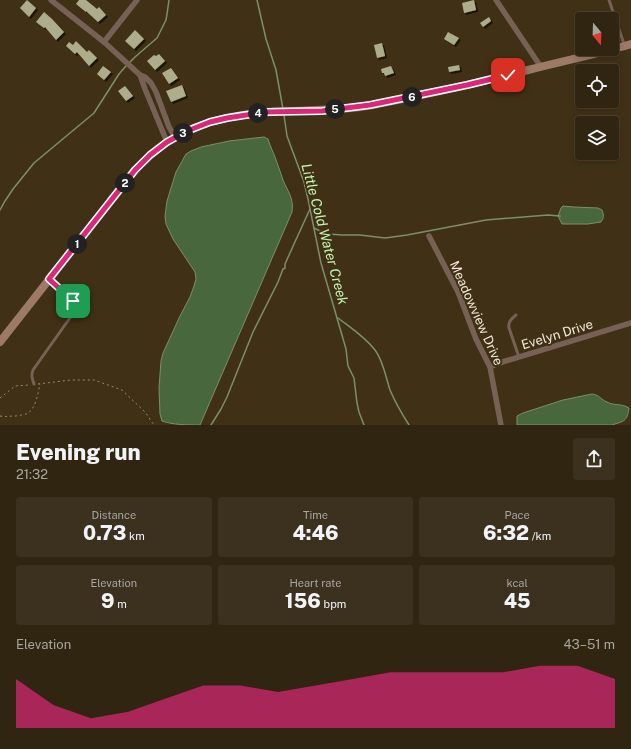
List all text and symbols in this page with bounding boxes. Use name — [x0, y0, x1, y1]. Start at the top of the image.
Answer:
north arrow — [575, 12, 619, 56]
map controls — [575, 12, 619, 160]
pin — [491, 58, 525, 92]
icon: check — [497, 64, 519, 86]
button: locate — [575, 64, 619, 108]
pin: 6 — [402, 87, 422, 107]
text: 6 — [408, 91, 416, 103]
pin: 5 — [325, 99, 345, 119]
pin: 4 — [248, 103, 268, 123]
text: 5 — [331, 103, 339, 115]
text: 4 — [254, 107, 262, 119]
button: layers — [575, 116, 619, 160]
pin: 3 — [173, 123, 193, 143]
text: 3 — [179, 127, 187, 139]
water label: Little Cold Water Creek — [298, 162, 352, 307]
pin: 2 — [115, 173, 135, 193]
text: 2 — [122, 177, 129, 189]
pin: 1 — [67, 234, 87, 254]
text: 1 — [75, 238, 79, 250]
street label: Meadowview Drive — [447, 259, 506, 368]
pin — [56, 284, 90, 318]
icon: arrive — [62, 290, 84, 312]
street label: Evelyn Drive — [520, 316, 595, 352]
button: share — [573, 438, 615, 480]
text: Evening run — [16, 439, 141, 465]
text: 21:32 — [16, 467, 48, 482]
text: Distance — [92, 509, 136, 521]
text: Time — [303, 509, 328, 521]
text: Pace — [505, 509, 530, 521]
text: 0.73 — [83, 521, 126, 545]
text: 4:46 — [292, 521, 339, 545]
text: 6:32 — [483, 521, 529, 545]
text: km — [126, 530, 145, 542]
text: /km — [529, 530, 551, 542]
text: Elevation — [90, 577, 137, 589]
text: Heart rate — [289, 577, 341, 589]
text: kcal — [507, 577, 528, 589]
text: 9 — [101, 589, 114, 613]
text: 156 — [285, 589, 321, 613]
text: 45 — [504, 589, 531, 613]
text: m — [114, 598, 127, 610]
text: bpm — [321, 598, 346, 610]
text: Elevation — [16, 637, 71, 652]
text: 43–51 m — [563, 637, 615, 652]

